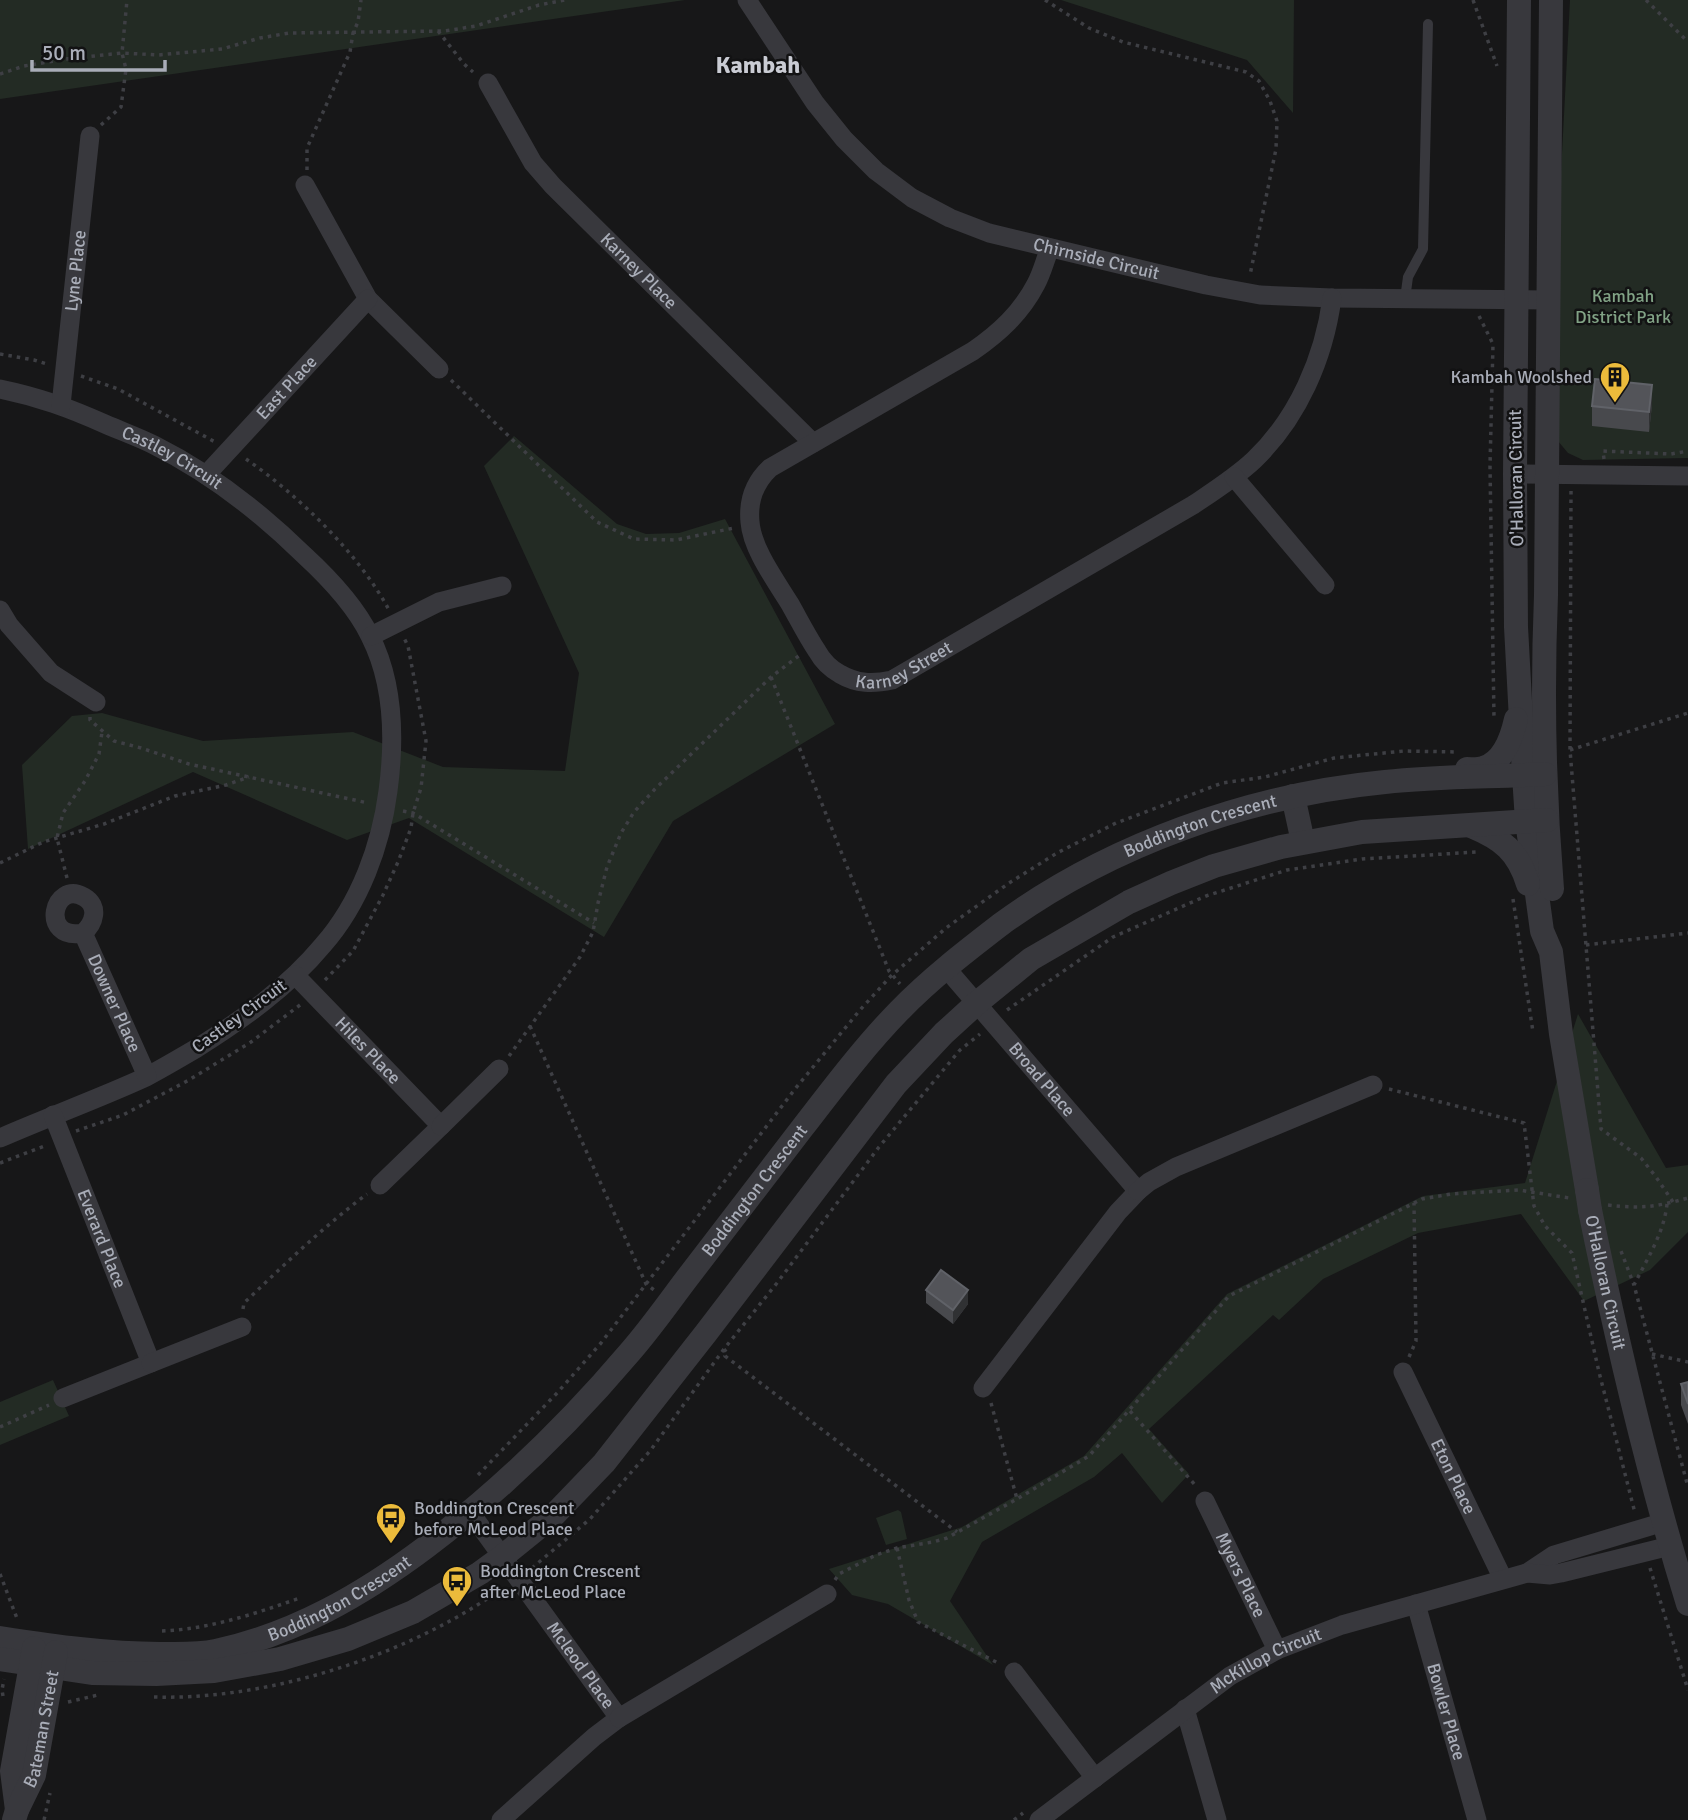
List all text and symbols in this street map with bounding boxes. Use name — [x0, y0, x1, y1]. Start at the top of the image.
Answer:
scale bar — [32, 28, 164, 72]
text: 50 m — [42, 40, 86, 66]
district label: Kambah — [716, 50, 800, 80]
street label: Karney Place — [596, 228, 682, 314]
street label: Lyne Place — [60, 229, 91, 313]
street label: Chirnside Circuit — [1031, 233, 1162, 284]
park label: Kambah District Park — [1575, 285, 1671, 328]
street label: East Place — [252, 351, 322, 424]
building icon: Kambah Woolshed — [1598, 360, 1632, 404]
place label: Kambah Woolshed — [1451, 366, 1592, 388]
street label: O'Halloran Circuit — [1504, 409, 1528, 547]
street label: Castley Circuit — [119, 421, 227, 494]
street label: Karney Street — [854, 636, 956, 694]
street label: Boddington Crescent — [1120, 790, 1279, 862]
street label: Downer Place — [83, 951, 146, 1056]
street label: Castley Circuit — [187, 974, 291, 1058]
street label: Hiles Place — [331, 1012, 405, 1089]
street label: Broad Place — [1004, 1038, 1080, 1121]
street label: Boddington Crescent — [697, 1120, 812, 1261]
street label: Everard Place — [72, 1186, 131, 1291]
street label: O'Halloran Circuit — [1580, 1213, 1631, 1352]
street label: Eton Place — [1426, 1435, 1481, 1518]
place label: Boddington Crescent before McLeod Place — [414, 1497, 574, 1540]
bus stop icon: Boddington Crescent before McLeod Place — [374, 1501, 408, 1545]
street label: Myers Place — [1211, 1529, 1271, 1621]
street label: Boddington Crescent — [265, 1550, 415, 1646]
place label: Boddington Crescent after McLeod Place — [480, 1560, 640, 1603]
bus stop icon: Boddington Crescent after McLeod Place — [440, 1564, 474, 1608]
street label: Mcleod Place — [542, 1617, 620, 1713]
street label: McKillop Circuit — [1205, 1623, 1325, 1699]
street label: Bowler Place — [1422, 1661, 1471, 1763]
street label: Bateman Street — [18, 1668, 64, 1791]

